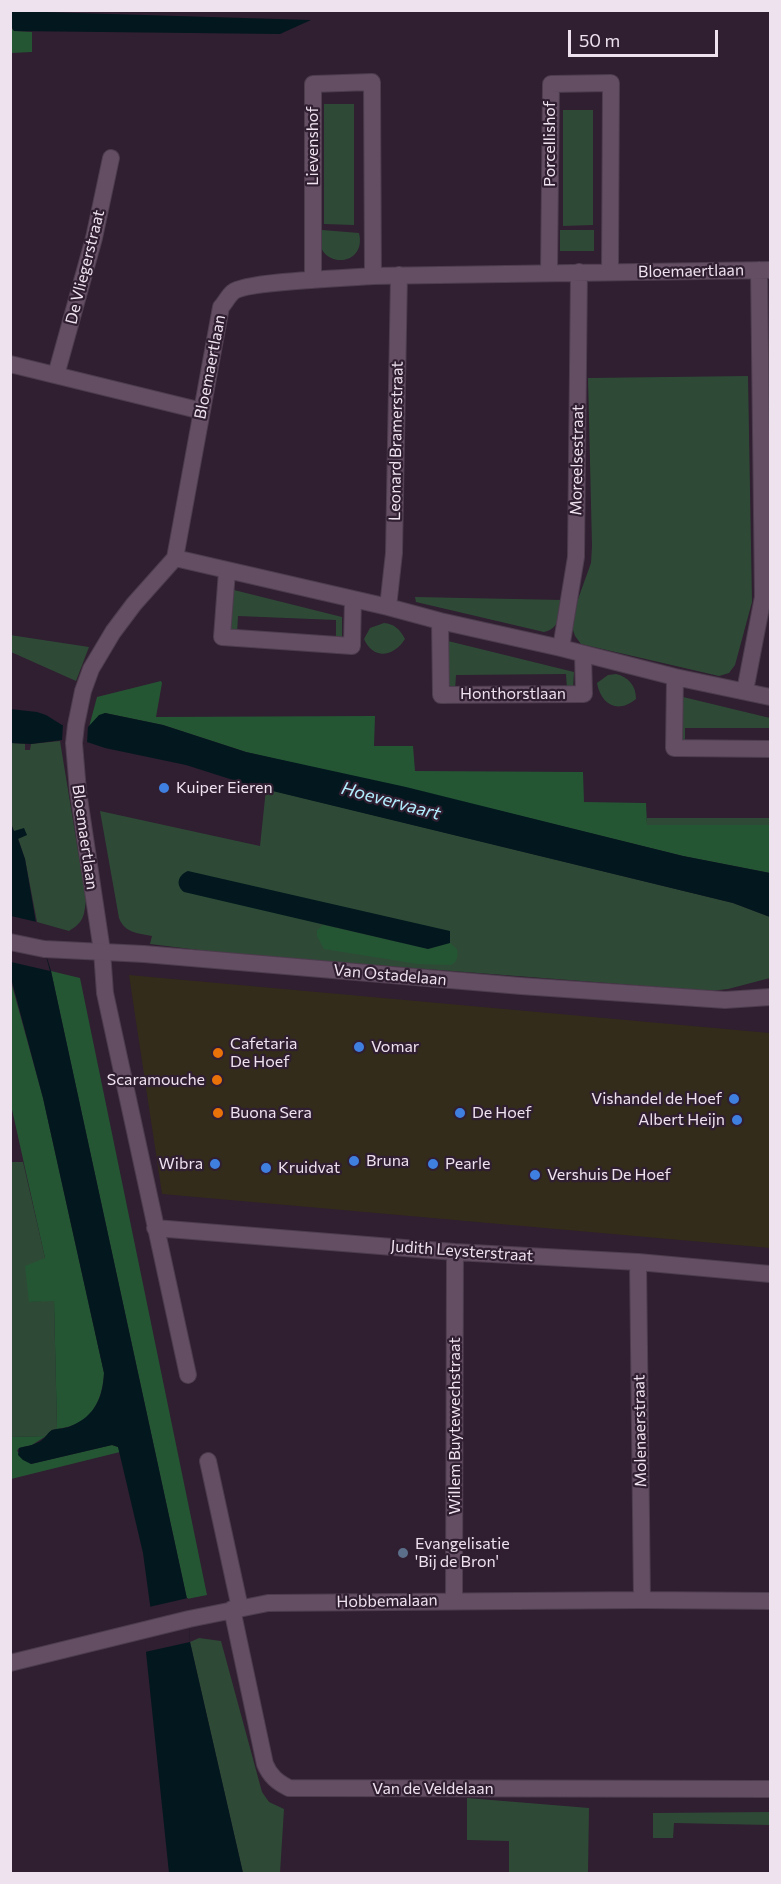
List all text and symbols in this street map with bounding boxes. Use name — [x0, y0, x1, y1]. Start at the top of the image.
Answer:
scale bar — [571, 18, 721, 56]
text: 50 m — [579, 29, 620, 51]
street label: Porcellishof — [540, 101, 560, 187]
street label: Lievenshof — [303, 106, 323, 186]
street label: De Vliegerstraat — [61, 208, 109, 326]
street label: Bloemaertlaan — [638, 260, 744, 282]
street label: Bloemaertlaan — [190, 313, 230, 421]
street label: Leonard Bramerstraat — [385, 361, 407, 521]
street label: Moreelsestraat — [566, 404, 588, 516]
street label: Honthorstlaan — [460, 684, 566, 704]
water label: Hoevervaart — [339, 777, 443, 825]
place label: Kuiper Eieren — [176, 778, 273, 798]
marker: Kuiper Eieren — [157, 781, 171, 795]
street label: Bloemaertlaan — [68, 783, 102, 891]
street label: Van Ostadelaan — [333, 960, 447, 990]
place label: Cafetaria De Hoef — [230, 1034, 297, 1072]
place label: Vomar — [371, 1037, 419, 1057]
marker: Vomar — [352, 1040, 366, 1054]
marker: Cafetaria De Hoef — [211, 1046, 225, 1060]
place label: Scaramouche — [107, 1070, 205, 1090]
marker: Scaramouche — [210, 1073, 224, 1087]
place label: Vishandel de Hoef — [591, 1089, 722, 1109]
marker: Vishandel de Hoef — [727, 1092, 741, 1106]
place label: Buona Sera — [230, 1103, 312, 1123]
place label: De Hoef — [472, 1103, 531, 1123]
marker: Buona Sera — [211, 1106, 225, 1120]
marker: De Hoef — [453, 1106, 467, 1120]
place label: Albert Heijn — [638, 1110, 725, 1130]
marker: Albert Heijn — [730, 1113, 744, 1127]
place label: Bruna — [366, 1151, 409, 1171]
place label: Wibra — [159, 1154, 203, 1174]
marker: Bruna — [347, 1154, 361, 1168]
place label: Pearle — [445, 1154, 490, 1174]
marker: Wibra — [208, 1157, 222, 1171]
marker: Pearle — [426, 1157, 440, 1171]
place label: Kruidvat — [278, 1158, 340, 1178]
marker: Kruidvat — [259, 1161, 273, 1175]
place label: Vershuis De Hoef — [547, 1165, 671, 1185]
marker: Vershuis De Hoef — [528, 1168, 542, 1182]
street label: Judith Leysterstraat — [390, 1236, 534, 1266]
street label: Willem Buytewechstraat — [445, 1337, 465, 1515]
street label: Molenaerstraat — [629, 1374, 651, 1488]
place label: Evangelisatie 'Bij de Bron' — [415, 1534, 510, 1572]
marker: Evangelisatie 'Bij de Bron' — [396, 1546, 410, 1560]
street label: Hobbemalaan — [336, 1591, 438, 1611]
street label: Van de Veldelaan — [372, 1779, 494, 1799]

